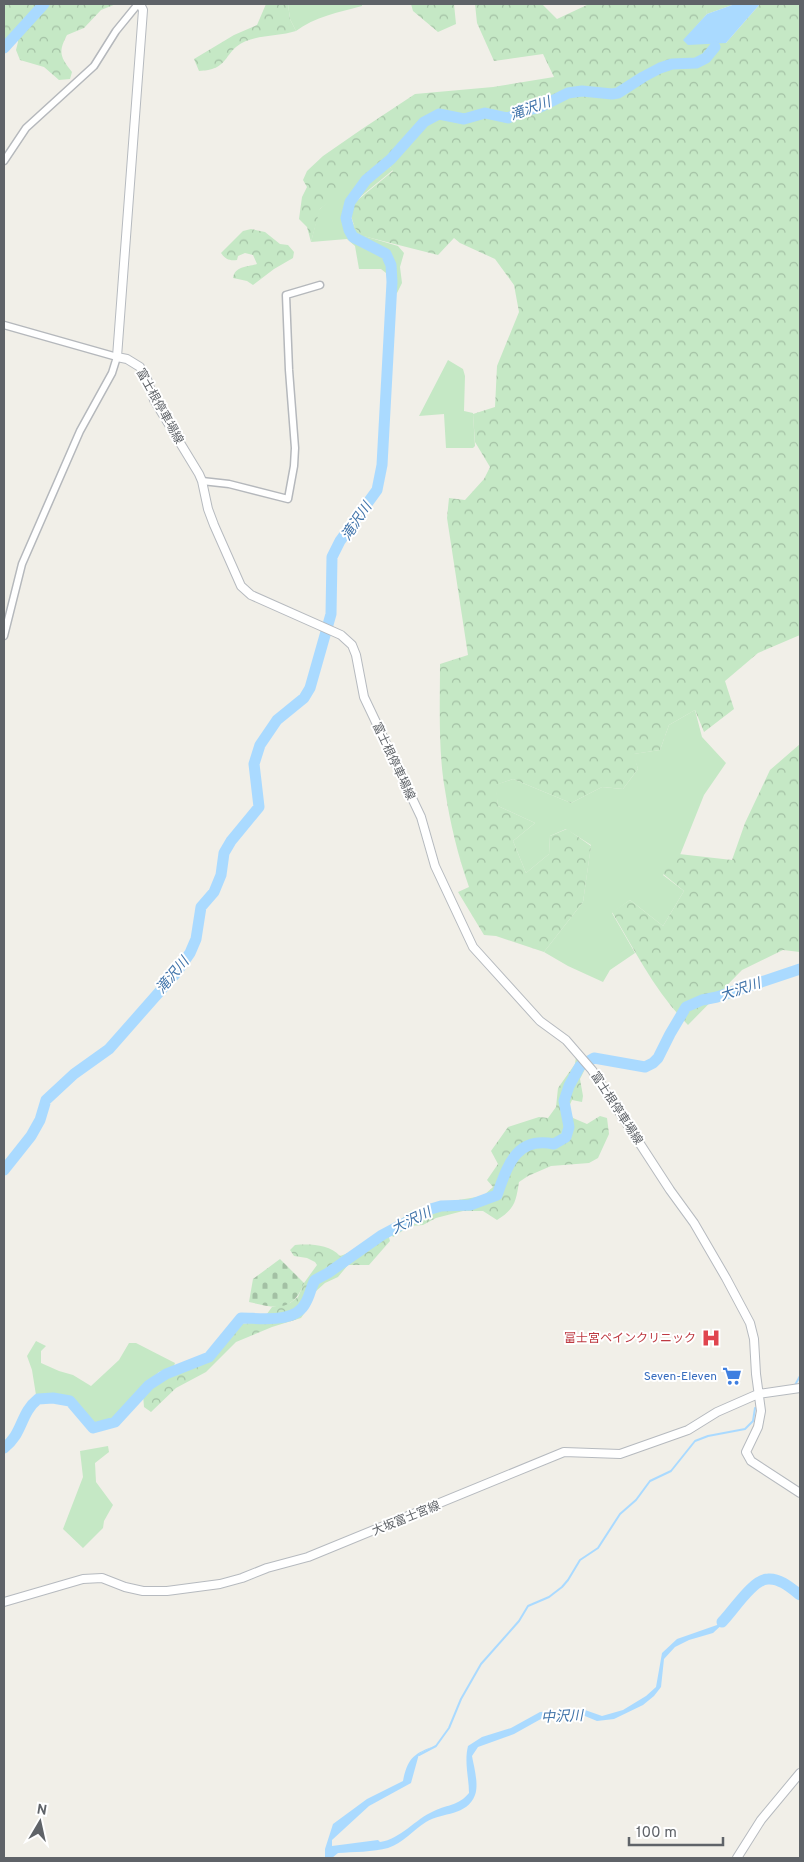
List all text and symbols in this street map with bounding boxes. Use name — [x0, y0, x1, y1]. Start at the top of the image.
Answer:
water label: 滝沢川 — [508, 94, 555, 125]
street label: 富士根停車場線 — [132, 366, 186, 447]
water label: 滝沢川 — [338, 498, 377, 544]
street label: 富士根停車場線 — [368, 720, 418, 803]
water label: 滝沢川 — [153, 953, 194, 998]
water label: 大沢川 — [718, 975, 765, 1005]
street label: 富士根停車場線 — [587, 1069, 646, 1148]
water label: 大沢川 — [389, 1204, 436, 1238]
hospital icon: 富士宮ペインクリニック — [700, 1327, 722, 1349]
place label: 富士宮ペインクリニック — [564, 1331, 696, 1347]
supermarket icon: Seven-Eleven — [721, 1365, 743, 1387]
place label: Seven-Eleven — [644, 1369, 717, 1385]
street label: 大坂富士宮線 — [370, 1498, 443, 1540]
water label: 中沢川 — [541, 1708, 585, 1727]
north arrow — [15, 1797, 65, 1847]
text: N — [35, 1801, 48, 1820]
scale bar — [629, 1814, 723, 1846]
text: 100 m — [636, 1824, 677, 1843]

